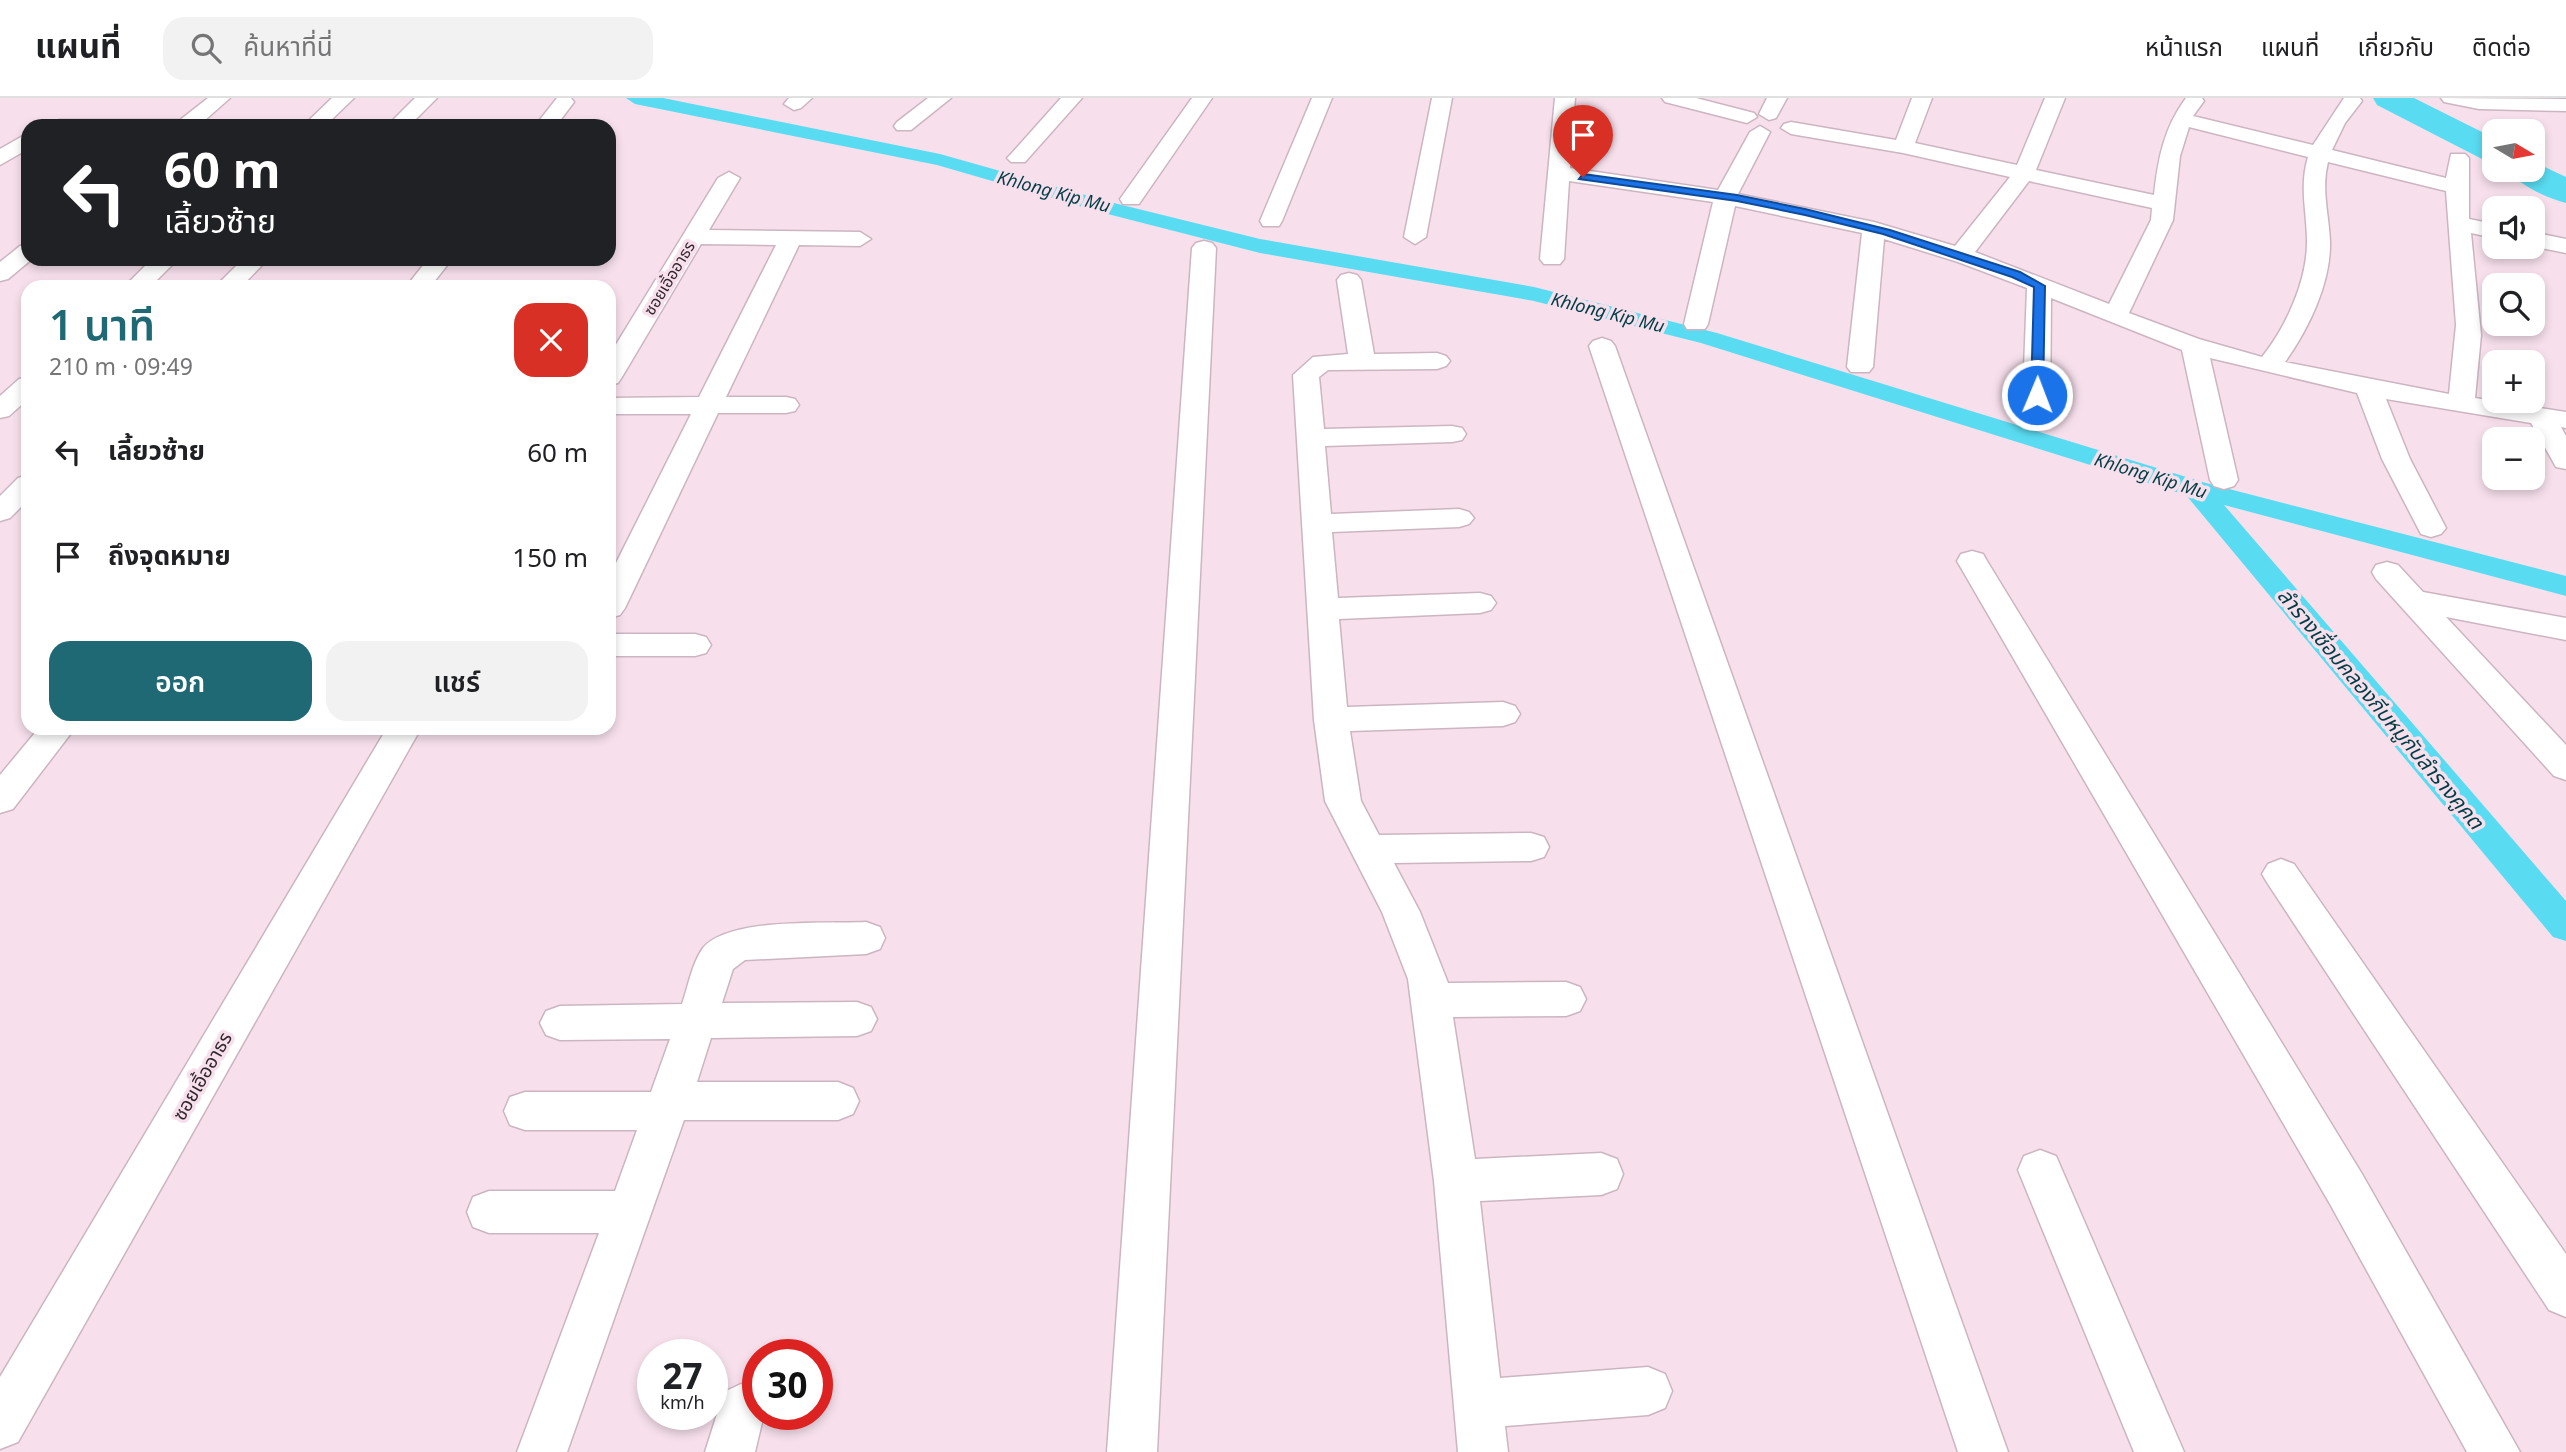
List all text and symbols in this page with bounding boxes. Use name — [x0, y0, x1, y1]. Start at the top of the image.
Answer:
search box — [163, 17, 653, 80]
text: แผนที่ — [35, 23, 121, 68]
text: ค้นหาที่นี่ — [243, 28, 333, 64]
icon: search — [187, 29, 225, 67]
text: หน้าแรก — [2145, 30, 2223, 63]
text: แผนที่ — [2261, 30, 2319, 63]
text: เกี่ยวกับ — [2357, 30, 2434, 63]
text: ติดต่อ — [2472, 30, 2531, 63]
pin — [1553, 105, 1613, 177]
icon: arrive — [1564, 116, 1602, 154]
north arrow — [2482, 119, 2544, 182]
map controls — [2482, 119, 2545, 490]
text: 60 m — [164, 136, 281, 202]
icon: left — [49, 147, 140, 238]
water label: Khlong Kip Mu — [995, 164, 1113, 218]
button: sound — [2482, 196, 2545, 259]
text: เลี้ยวซ้าย — [164, 199, 276, 242]
street label: ซอยเอิ้ออาธร — [638, 237, 700, 319]
button: search — [2482, 273, 2545, 336]
water label: Khlong Kip Mu — [1549, 286, 1667, 338]
text: 1 นาที — [49, 295, 155, 352]
button: close — [514, 303, 588, 377]
text: 210 m · 09:49 — [49, 350, 193, 382]
button: + — [2482, 350, 2545, 413]
position arrow — [2000, 358, 2074, 432]
button: − — [2482, 427, 2545, 490]
text: เลี้ยวซ้าย — [108, 432, 205, 468]
icon: left — [49, 433, 87, 471]
text: 60 m — [527, 434, 588, 470]
water label: Khlong Kip Mu — [2092, 447, 2210, 503]
text: ถึงจุดหมาย — [108, 537, 231, 573]
icon: arrive — [49, 538, 87, 576]
text: 150 m — [512, 539, 588, 575]
water label: ลำรางเชื่อมคลองกีบหมูกับลำรางคูคต — [2272, 582, 2491, 836]
button: ออก — [49, 641, 312, 721]
button: แชร์ — [326, 641, 588, 721]
street label: ซอยเอิ้ออาธร — [166, 1027, 238, 1125]
speed limit sign: 30 — [742, 1339, 833, 1430]
text: 27 — [662, 1352, 703, 1399]
text: km/h — [660, 1390, 705, 1414]

